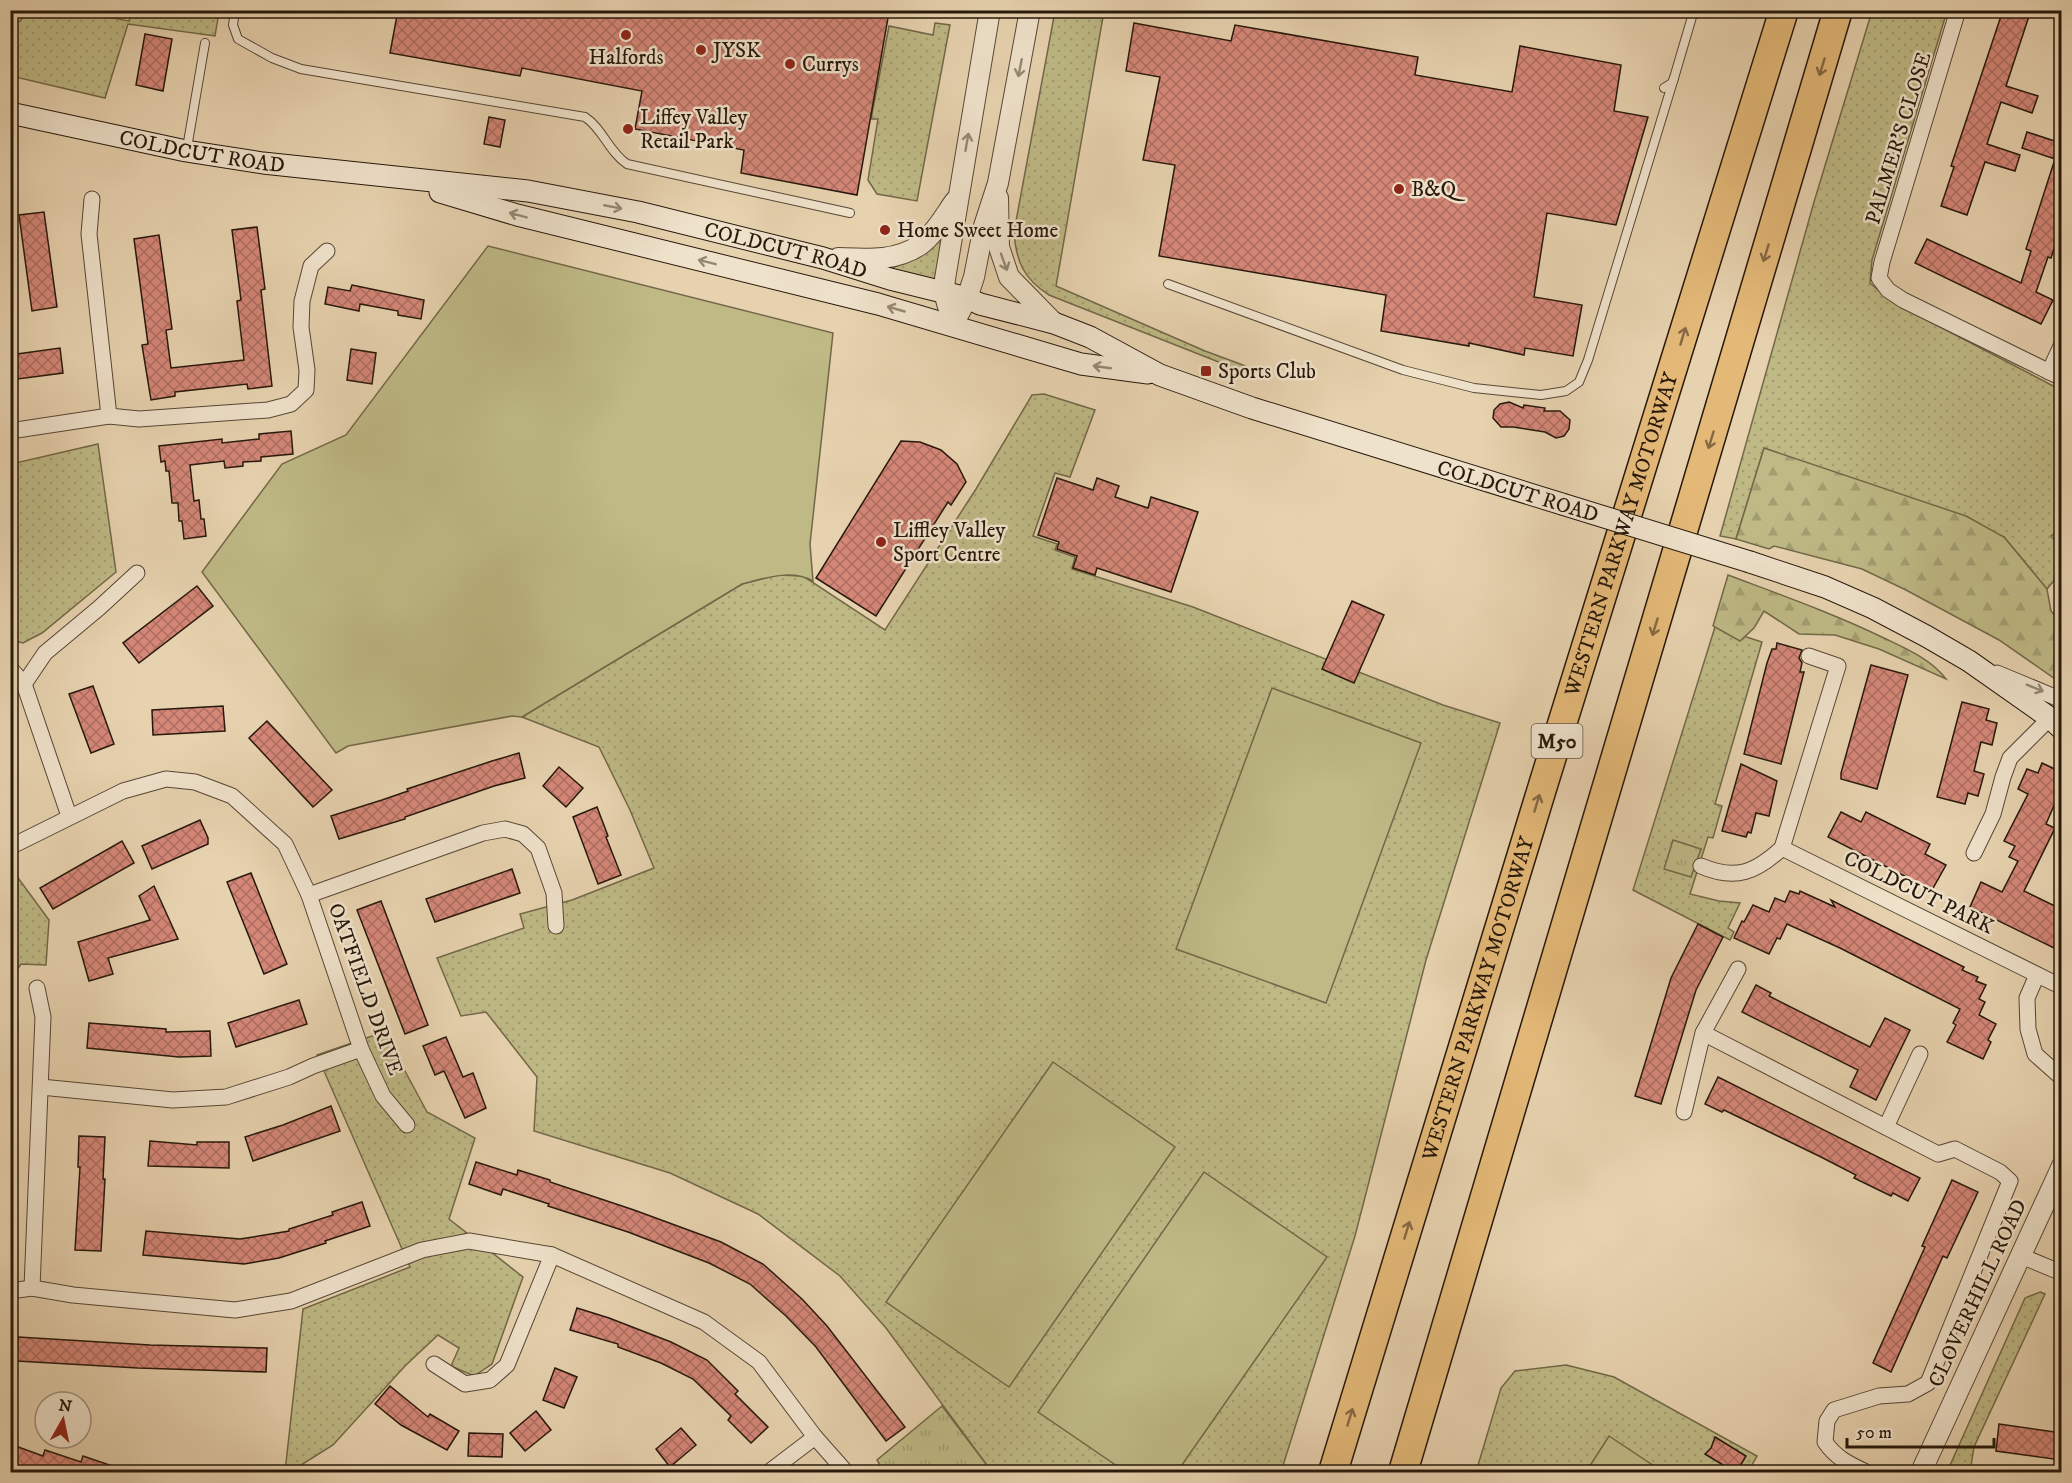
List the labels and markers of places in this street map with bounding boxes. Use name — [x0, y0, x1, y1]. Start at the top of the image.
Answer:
marker: Halfords — [619, 28, 633, 42]
place label: JYSK — [711, 38, 761, 64]
marker: JYSK — [694, 43, 708, 57]
place label: Halfords — [589, 45, 663, 71]
place label: Currys — [802, 52, 859, 78]
marker: Currys — [783, 57, 797, 71]
place label: Liffey Valley Retail Park — [640, 105, 749, 155]
marker: Liffey Valley Retail Park — [621, 122, 635, 136]
place label: B&Q — [1411, 177, 1465, 203]
marker: B&Q — [1392, 182, 1406, 196]
place label: Home Sweet Home — [897, 218, 1059, 244]
marker: Home Sweet Home — [878, 223, 892, 237]
place label: Sports Club — [1218, 359, 1316, 385]
marker: Sports Club — [1199, 364, 1213, 378]
place label: Liffley Valley Sport Centre — [893, 518, 1007, 568]
marker: Liffley Valley Sport Centre — [874, 535, 888, 549]

